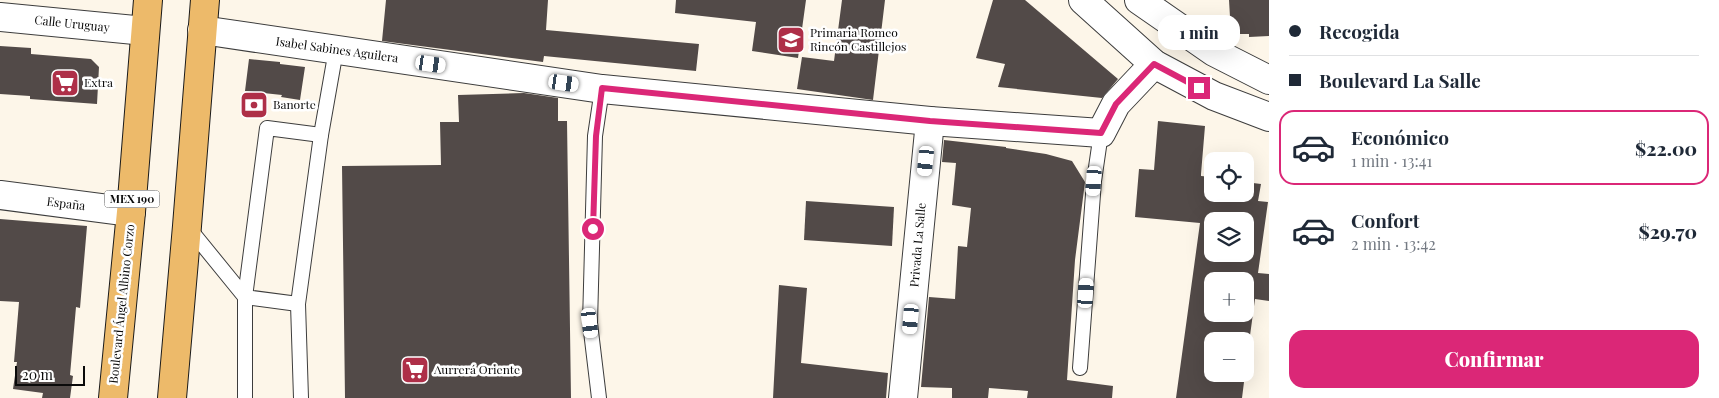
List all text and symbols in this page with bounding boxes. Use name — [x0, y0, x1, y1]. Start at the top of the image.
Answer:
street label: Calle Uruguay — [34, 11, 111, 35]
callout: 1 min — [1158, 16, 1240, 51]
text: Recogida — [1319, 18, 1400, 44]
text: 1 min — [1179, 22, 1219, 43]
place label: Primaria Romeo Rincón Castillejos — [810, 24, 906, 54]
school or university icon: Primaria Romeo Rincón Castillejos — [776, 25, 806, 55]
street label: Isabel Sabines Aguilera — [275, 32, 399, 66]
car — [415, 54, 446, 74]
text: Boulevard La Salle — [1319, 67, 1481, 93]
supermarket icon: Extra — [50, 68, 80, 98]
car — [548, 73, 579, 93]
place label: Extra — [84, 74, 113, 90]
route end — [1188, 77, 1210, 99]
bank icon: Banorte — [239, 90, 269, 120]
place label: Banorte — [273, 96, 316, 112]
text: Económico — [1351, 124, 1449, 150]
icon: car — [1291, 125, 1336, 170]
text: $22.00 — [1635, 135, 1697, 161]
car — [916, 145, 935, 177]
text: 1 min · 13:41 — [1351, 150, 1433, 171]
map controls — [1204, 152, 1254, 382]
button: locate — [1204, 152, 1254, 202]
car — [1085, 166, 1102, 196]
road number: MEX 190 — [104, 190, 160, 208]
street label: España — [46, 193, 86, 213]
street label: Privada La Salle — [905, 202, 929, 288]
text: Confort — [1351, 207, 1419, 233]
icon: car — [1291, 208, 1336, 253]
button: layers — [1204, 212, 1254, 262]
route start — [582, 218, 604, 240]
text: $29.70 — [1639, 218, 1697, 244]
street label: Boulevard Ángel Albino Corzo — [105, 223, 137, 384]
text: 2 min · 13:42 — [1351, 233, 1436, 254]
button: + — [1204, 272, 1254, 322]
car — [1077, 278, 1094, 308]
car — [902, 303, 919, 335]
car — [580, 307, 599, 339]
button: Confirmar — [1289, 330, 1699, 388]
button: − — [1204, 332, 1254, 382]
supermarket icon: Aurrerá Oriente — [400, 355, 430, 385]
place label: Aurrerá Oriente — [433, 361, 520, 377]
scale bar — [15, 363, 85, 386]
text: 20 m — [22, 365, 53, 384]

